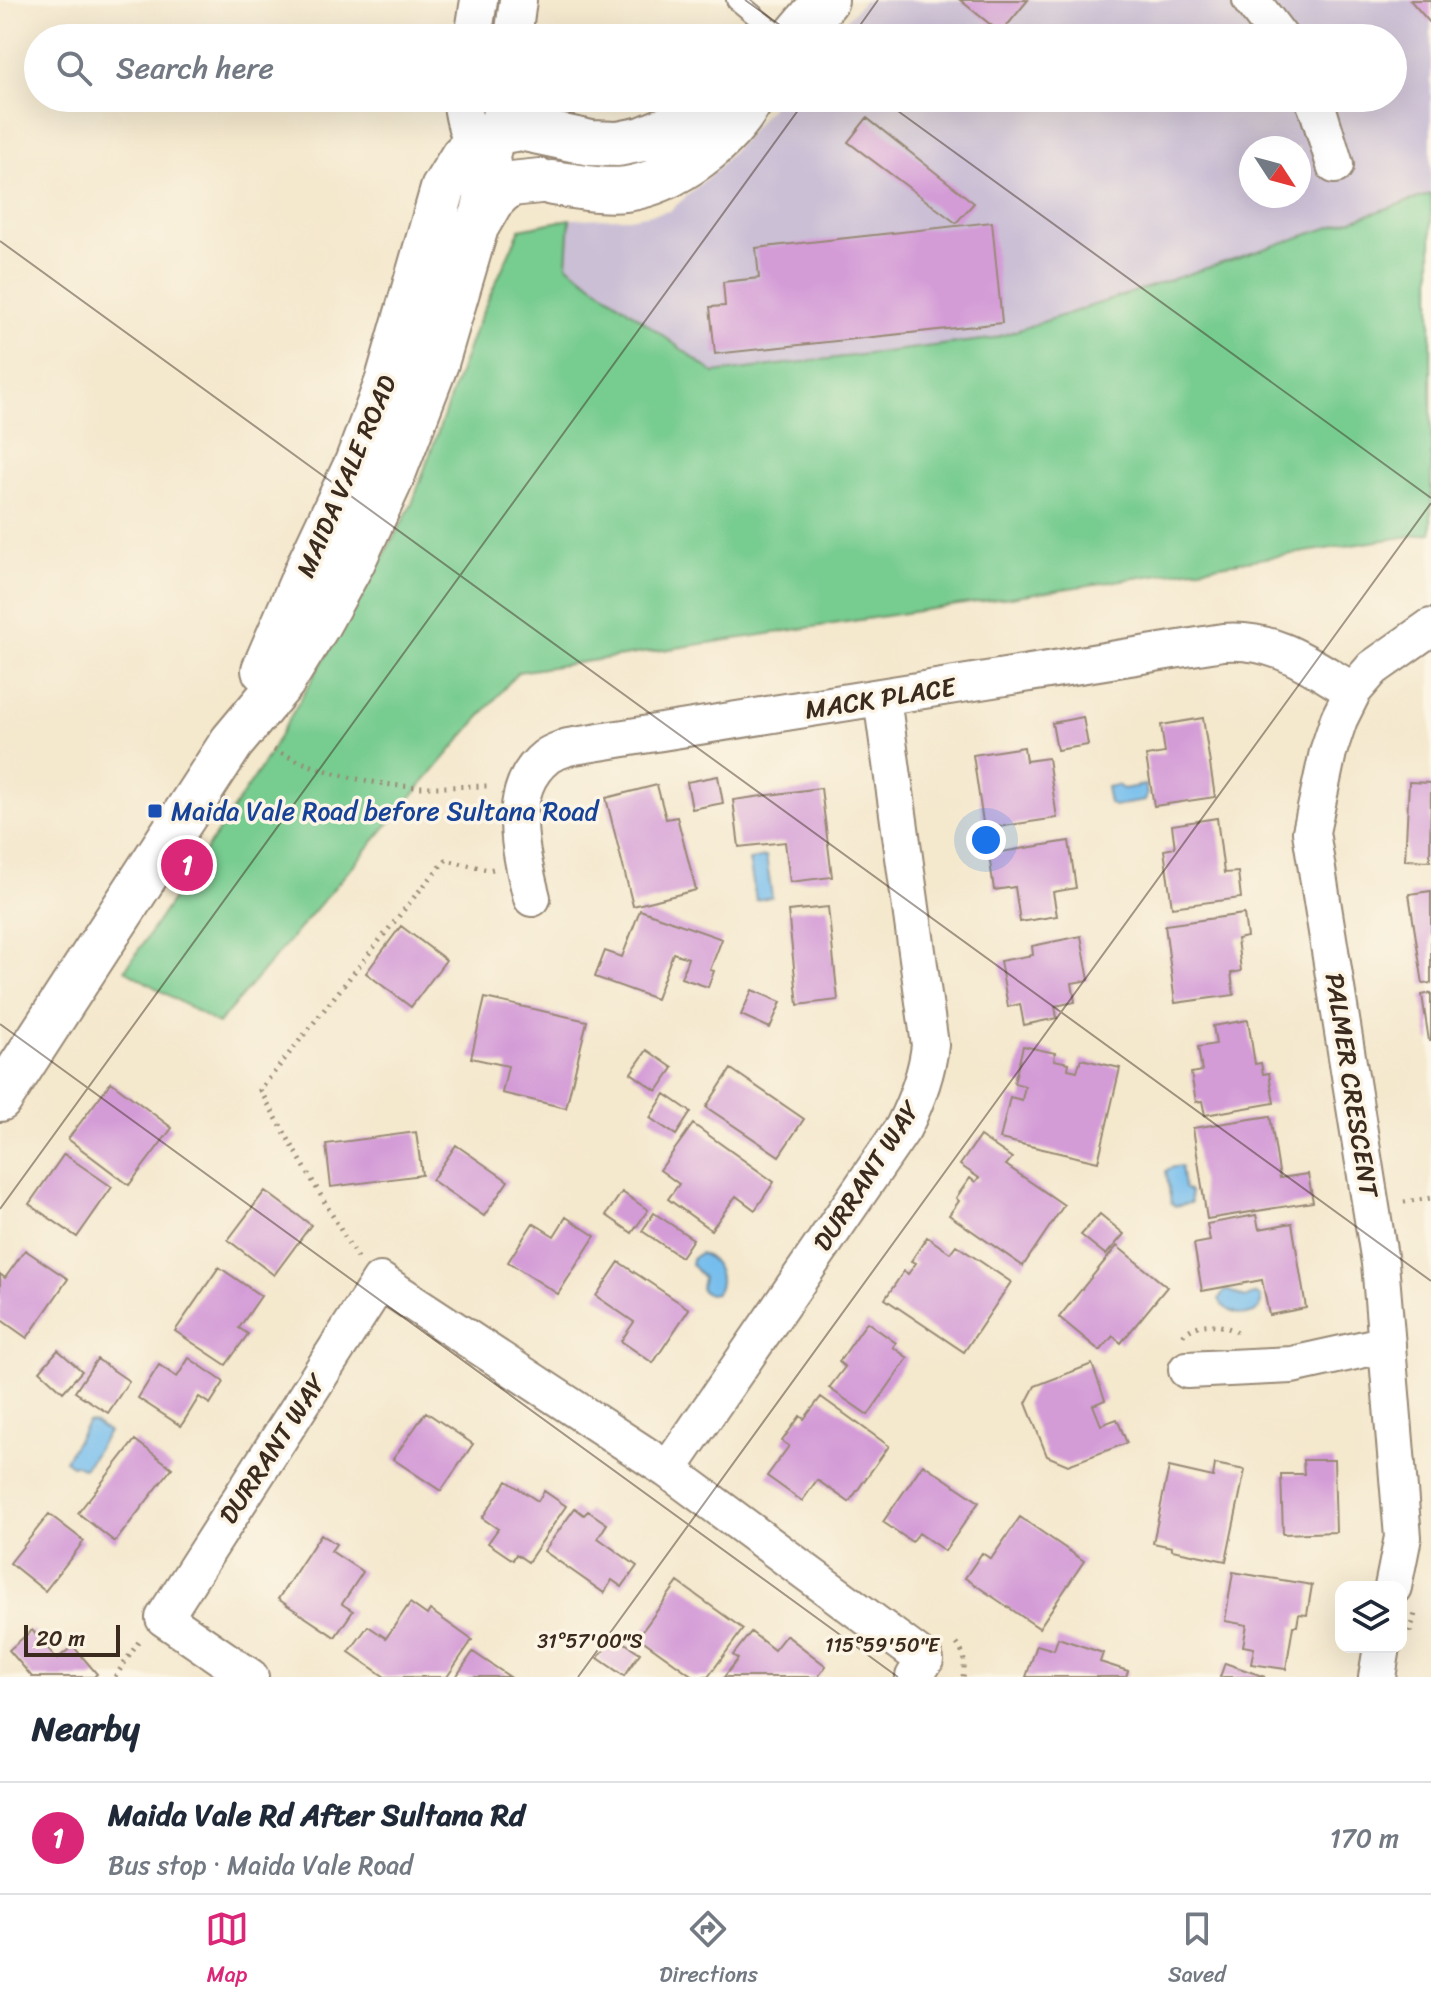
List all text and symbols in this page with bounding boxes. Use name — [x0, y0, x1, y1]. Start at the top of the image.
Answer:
search box — [24, 24, 1407, 112]
text: Search here — [116, 41, 274, 95]
icon: search — [52, 46, 96, 90]
north arrow — [1239, 136, 1311, 208]
street label: MAIDA VALE ROAD — [283, 367, 410, 585]
street label: MACK PLACE — [802, 663, 960, 733]
place label: Maida Vale Road before Sultana Road — [171, 788, 601, 834]
marker: Maida Vale Road before Sultana Road — [146, 802, 164, 820]
your location — [966, 820, 1006, 860]
pin: 1 — [161, 835, 213, 895]
street label: PALMER CRESCENT — [1312, 970, 1393, 1202]
street label: DURRANT WAY — [800, 1090, 933, 1261]
street label: DURRANT WAY — [206, 1363, 339, 1534]
map controls — [1335, 1581, 1407, 1653]
button: layers — [1335, 1581, 1407, 1653]
text: 20 m — [36, 1619, 85, 1658]
scale bar — [24, 1621, 120, 1657]
text: 31°57'00"S — [537, 1624, 643, 1659]
text: 115°59'50"E — [825, 1628, 941, 1663]
text: Nearby — [32, 1699, 140, 1759]
text: Maida Vale Rd After Sultana Rd — [108, 1788, 525, 1842]
text: 1 — [52, 1815, 64, 1861]
text: 170 m — [1330, 1815, 1399, 1861]
text: Bus stop · Maida Vale Road — [108, 1842, 413, 1888]
tab: Map — [205, 1907, 249, 1994]
tab: Directions — [659, 1907, 758, 1994]
tab: Saved — [1168, 1907, 1226, 1994]

